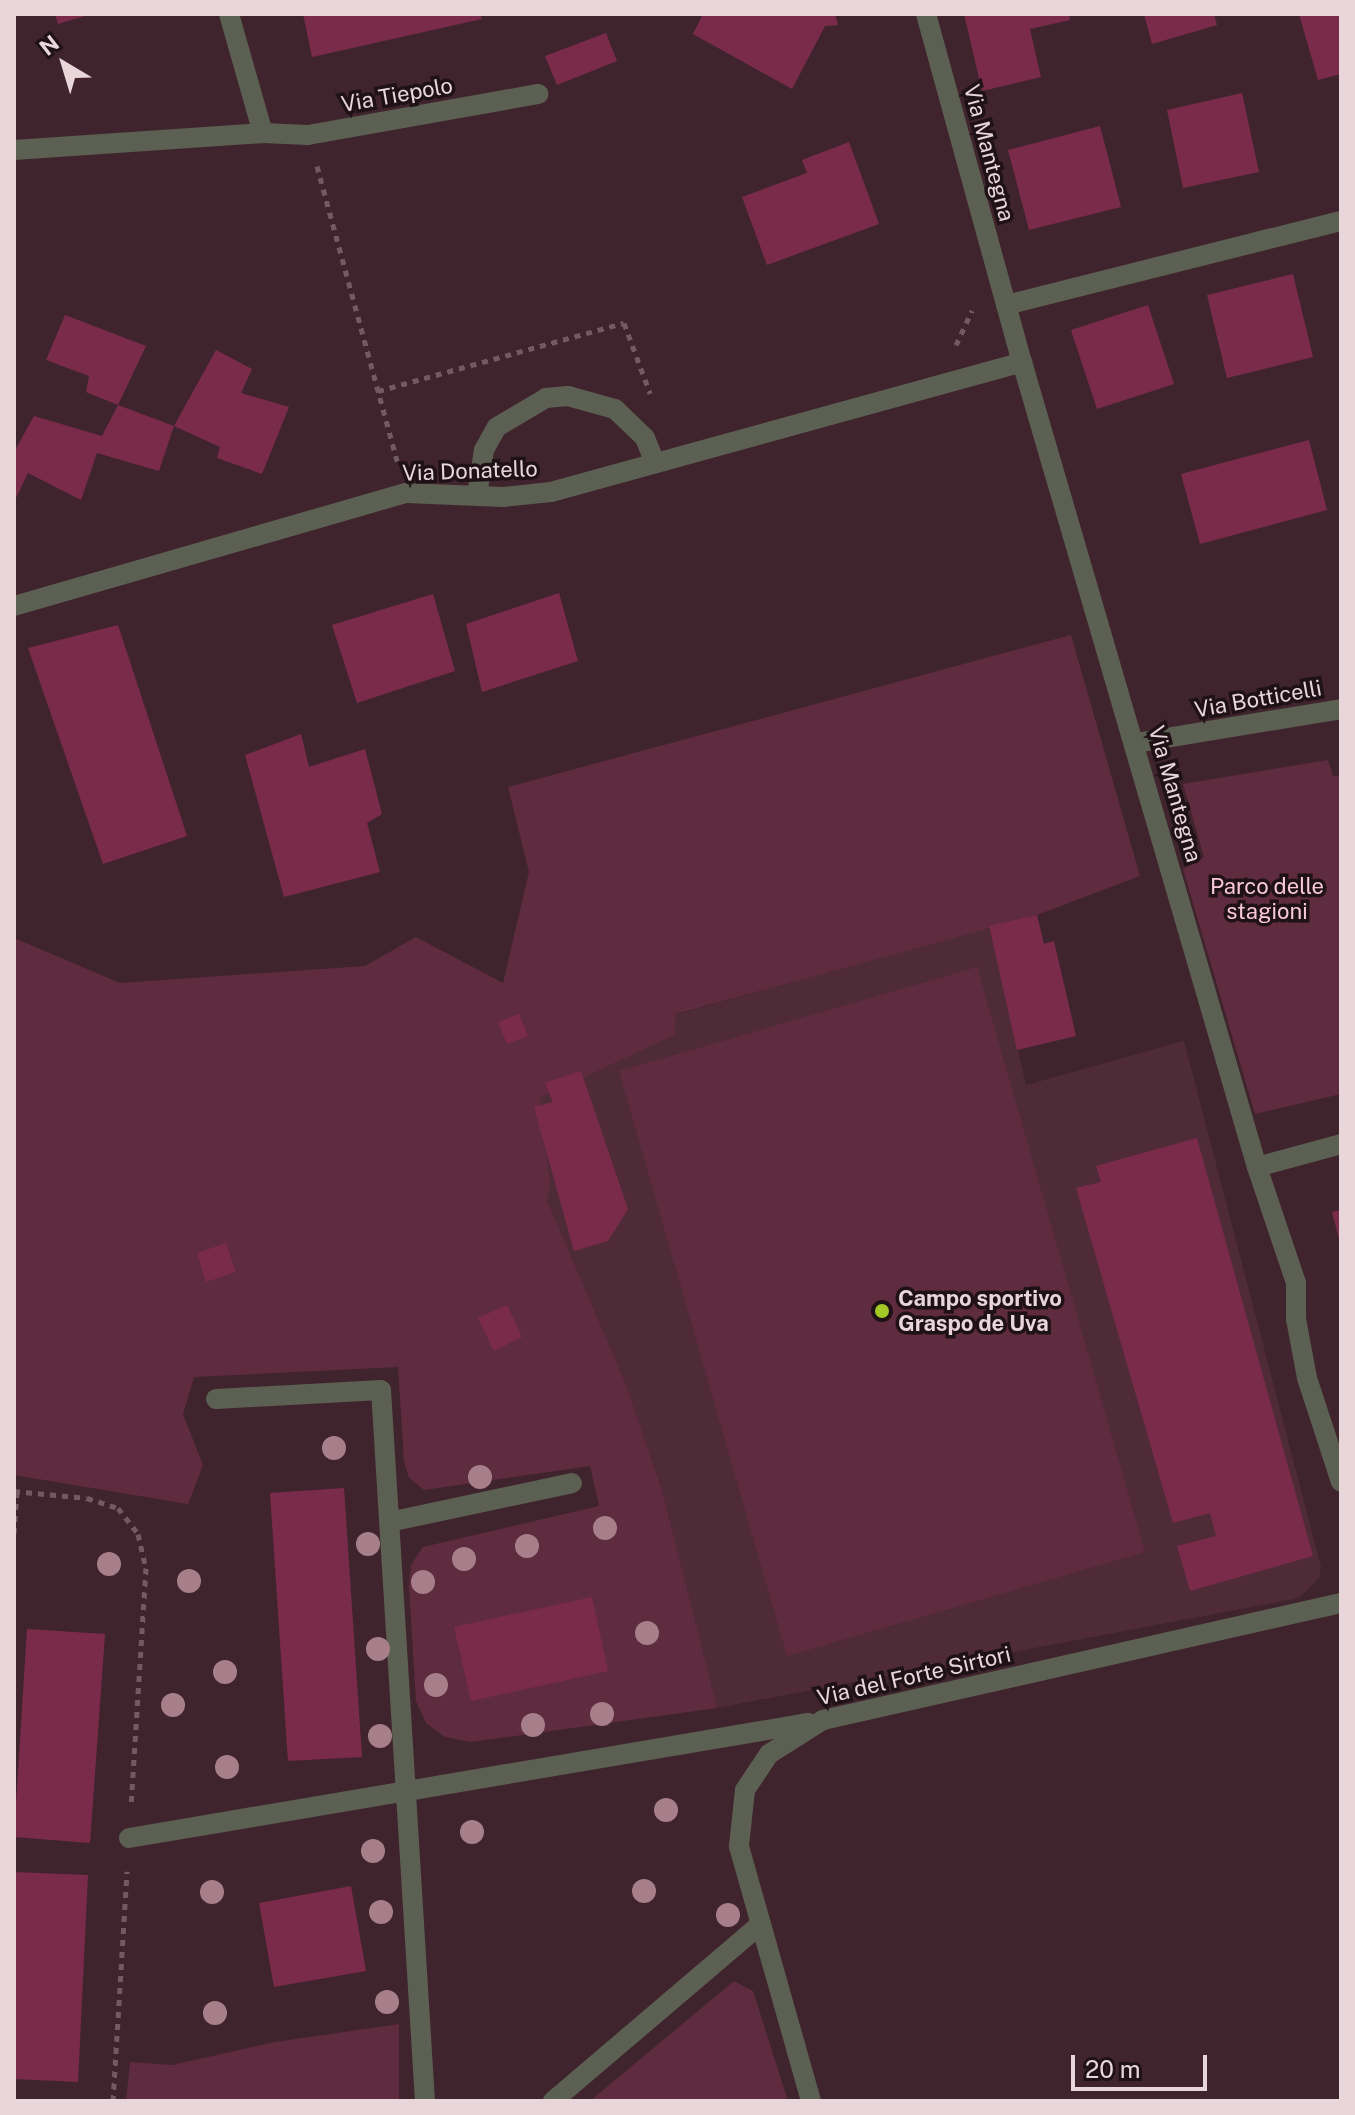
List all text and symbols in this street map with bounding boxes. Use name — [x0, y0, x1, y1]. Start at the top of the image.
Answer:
north arrow — [24, 24, 104, 104]
text: N — [34, 30, 64, 61]
street label: Via Tiepolo — [339, 72, 455, 118]
street label: Via Mantegna — [958, 82, 1020, 224]
street label: Via Donatello — [402, 455, 538, 487]
street label: Via Botticelli — [1192, 675, 1324, 723]
street label: Via Mantegna — [1143, 723, 1207, 865]
park label: Parco delle stagioni — [1210, 873, 1324, 924]
place label: Campo sportivo Graspo de Uva — [898, 1285, 1062, 1336]
marker: Campo sportivo Graspo de Uva — [873, 1302, 891, 1320]
street label: Via del Forte Sirtori — [814, 1641, 1014, 1711]
scale bar — [1075, 2039, 1211, 2089]
text: 20 m — [1085, 2055, 1141, 2083]

